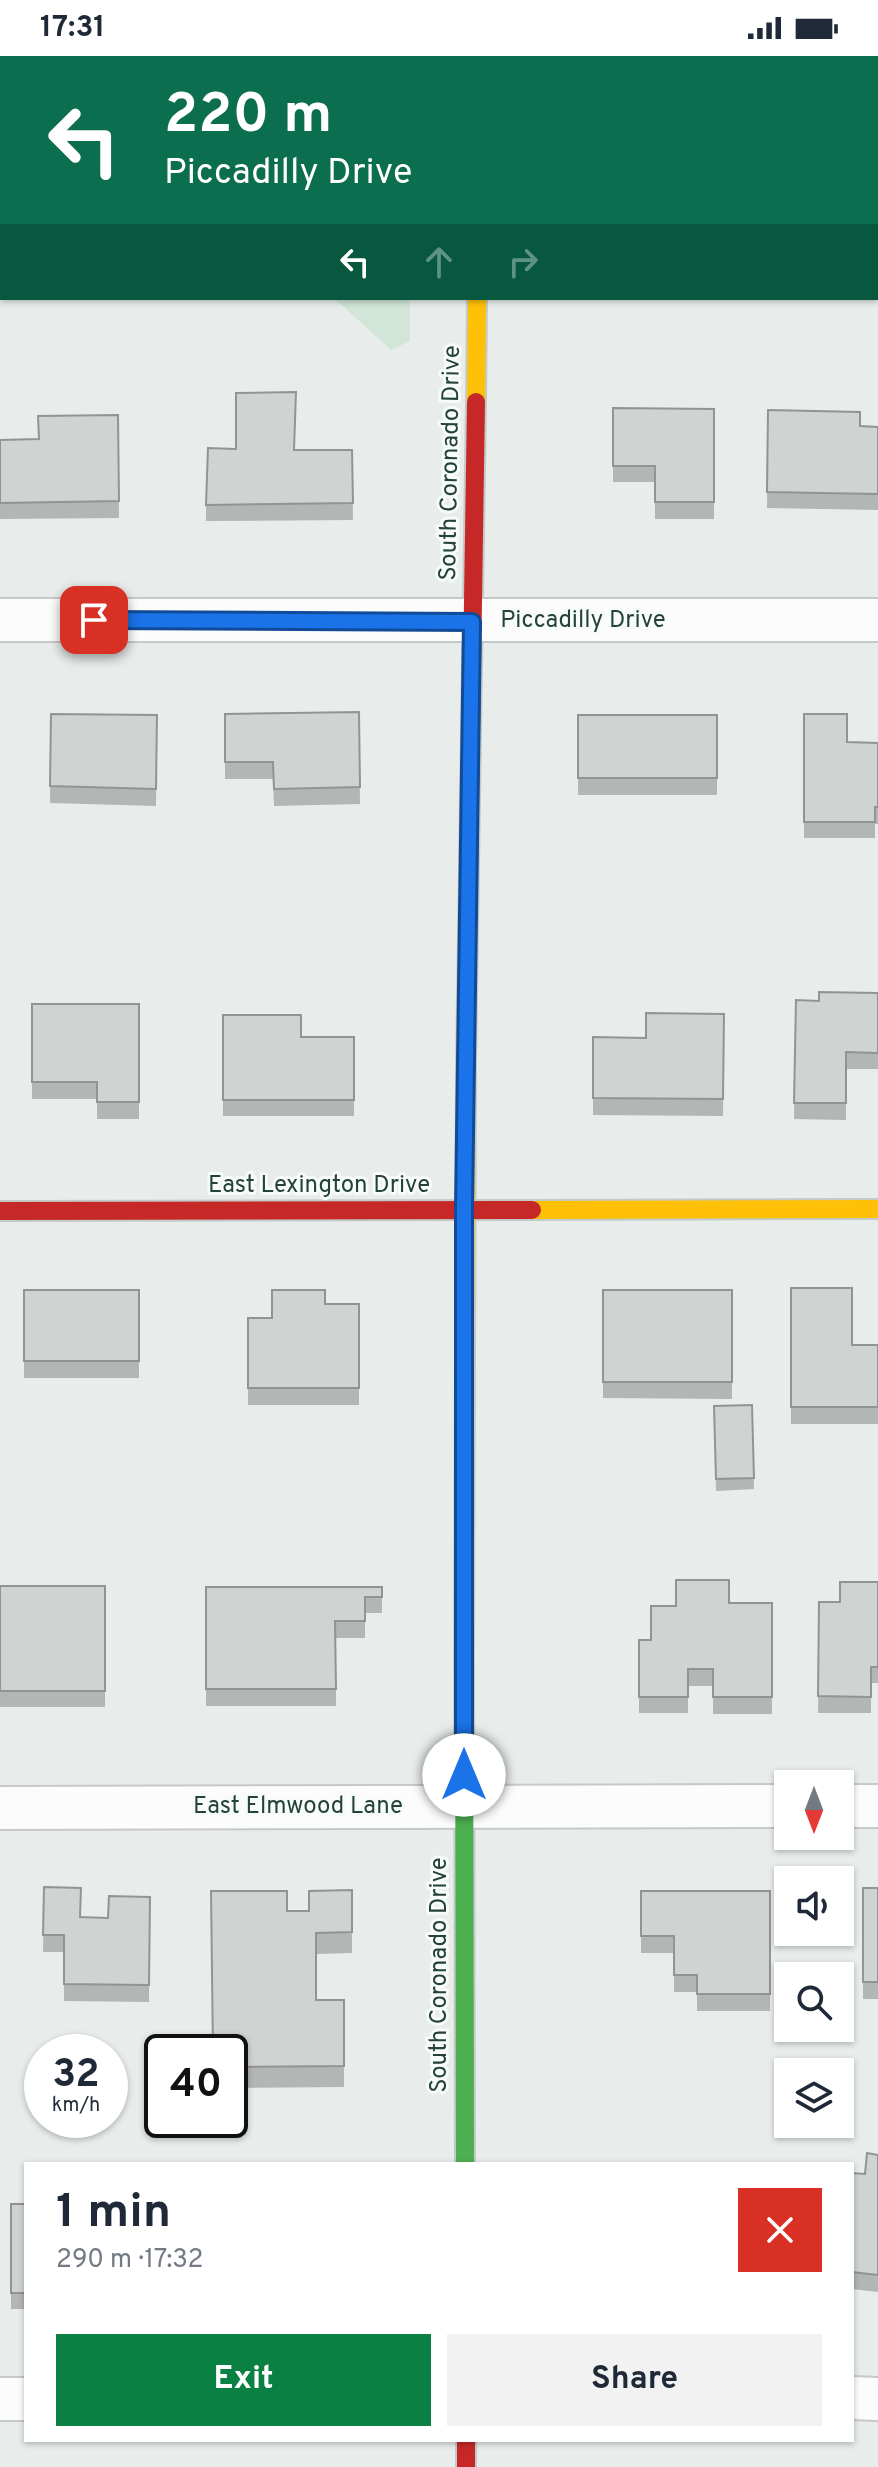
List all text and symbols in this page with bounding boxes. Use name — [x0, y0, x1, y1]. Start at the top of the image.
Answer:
text: 17:31 — [40, 10, 105, 47]
text: 220 m — [164, 82, 332, 152]
icon: left — [32, 88, 136, 192]
text: Piccadilly Drive — [164, 151, 412, 197]
icon: left — [333, 240, 377, 284]
icon: ahead — [417, 240, 461, 284]
icon: right — [501, 240, 545, 284]
street label: South Coronado Drive — [434, 345, 468, 581]
pin — [60, 586, 128, 654]
icon: arrive — [72, 598, 116, 642]
street label: Piccadilly Drive — [500, 606, 666, 636]
street label: East Lexington Drive — [208, 1171, 430, 1201]
position arrow — [422, 1733, 506, 1817]
north arrow — [774, 1770, 854, 1850]
map controls — [774, 1770, 854, 2138]
street label: East Elmwood Lane — [193, 1792, 403, 1822]
street label: South Coronado Drive — [425, 1857, 455, 2093]
button: sound — [774, 1866, 854, 1946]
button: search — [774, 1962, 854, 2042]
speed limit sign: 40 — [144, 2034, 248, 2138]
text: 32 — [52, 2051, 100, 2101]
button: layers — [774, 2058, 854, 2138]
text: km/h — [52, 2093, 100, 2119]
text: 1 min — [56, 2184, 171, 2244]
button: close — [738, 2188, 822, 2272]
text: 290 m · 17:32 — [56, 2244, 203, 2277]
button: Exit — [56, 2334, 431, 2426]
button: Share — [447, 2334, 822, 2426]

